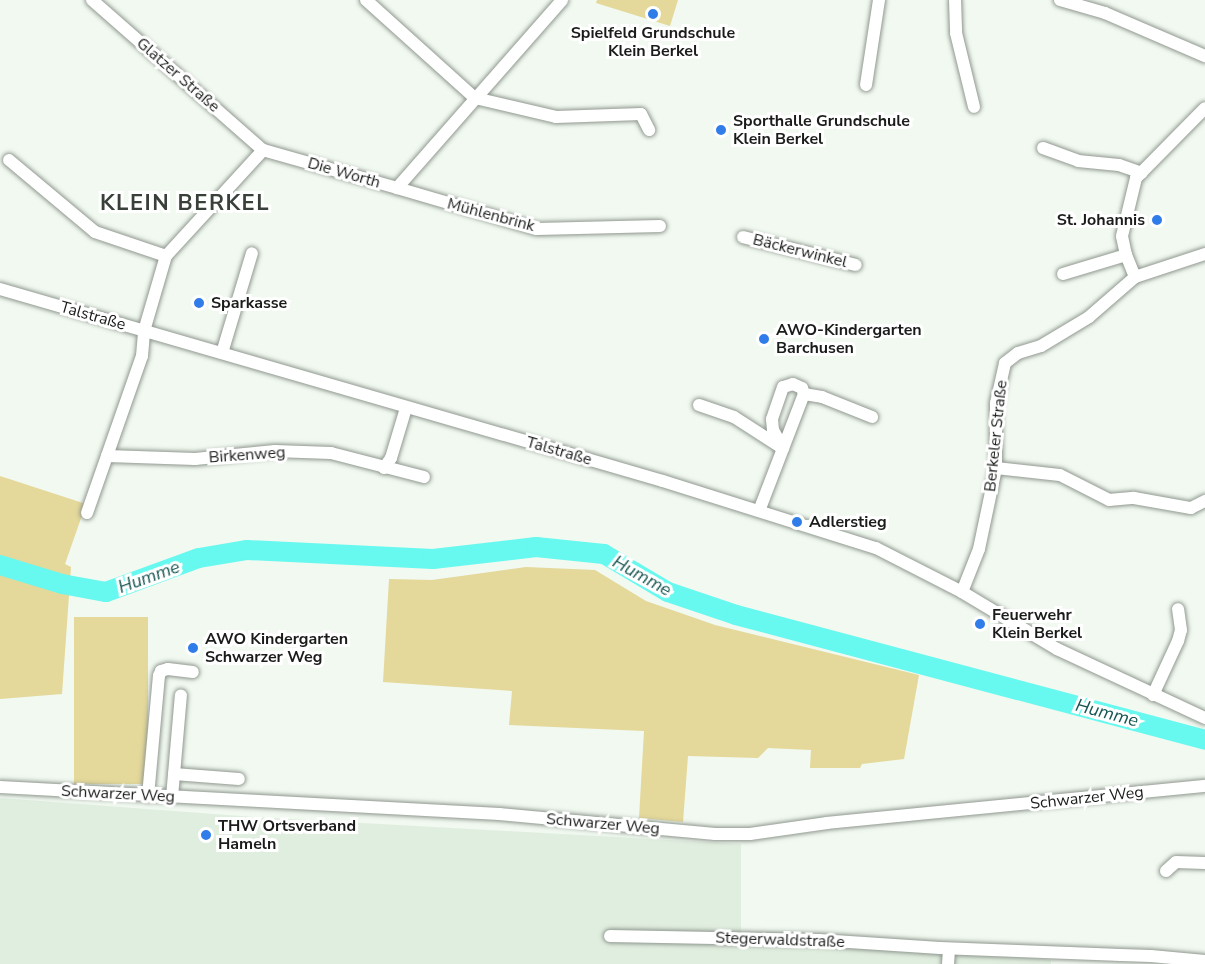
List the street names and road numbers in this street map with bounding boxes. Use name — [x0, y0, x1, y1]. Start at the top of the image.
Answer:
street label: Glatzer Straße — [132, 34, 224, 116]
street label: Die Worth — [305, 153, 383, 193]
street label: Mühlenbrink — [445, 194, 537, 236]
street label: Bäckerwinkel — [751, 230, 849, 272]
street label: Talstraße — [58, 298, 128, 334]
street label: Berkeler Straße — [981, 379, 1011, 493]
street label: Talstraße — [524, 433, 594, 469]
street label: Birkenweg — [208, 443, 286, 467]
street label: Schwarzer Weg — [61, 781, 175, 807]
street label: Schwarzer Weg — [1029, 782, 1145, 814]
street label: Schwarzer Weg — [545, 809, 661, 839]
street label: Stegerwaldstraße — [715, 928, 845, 952]

